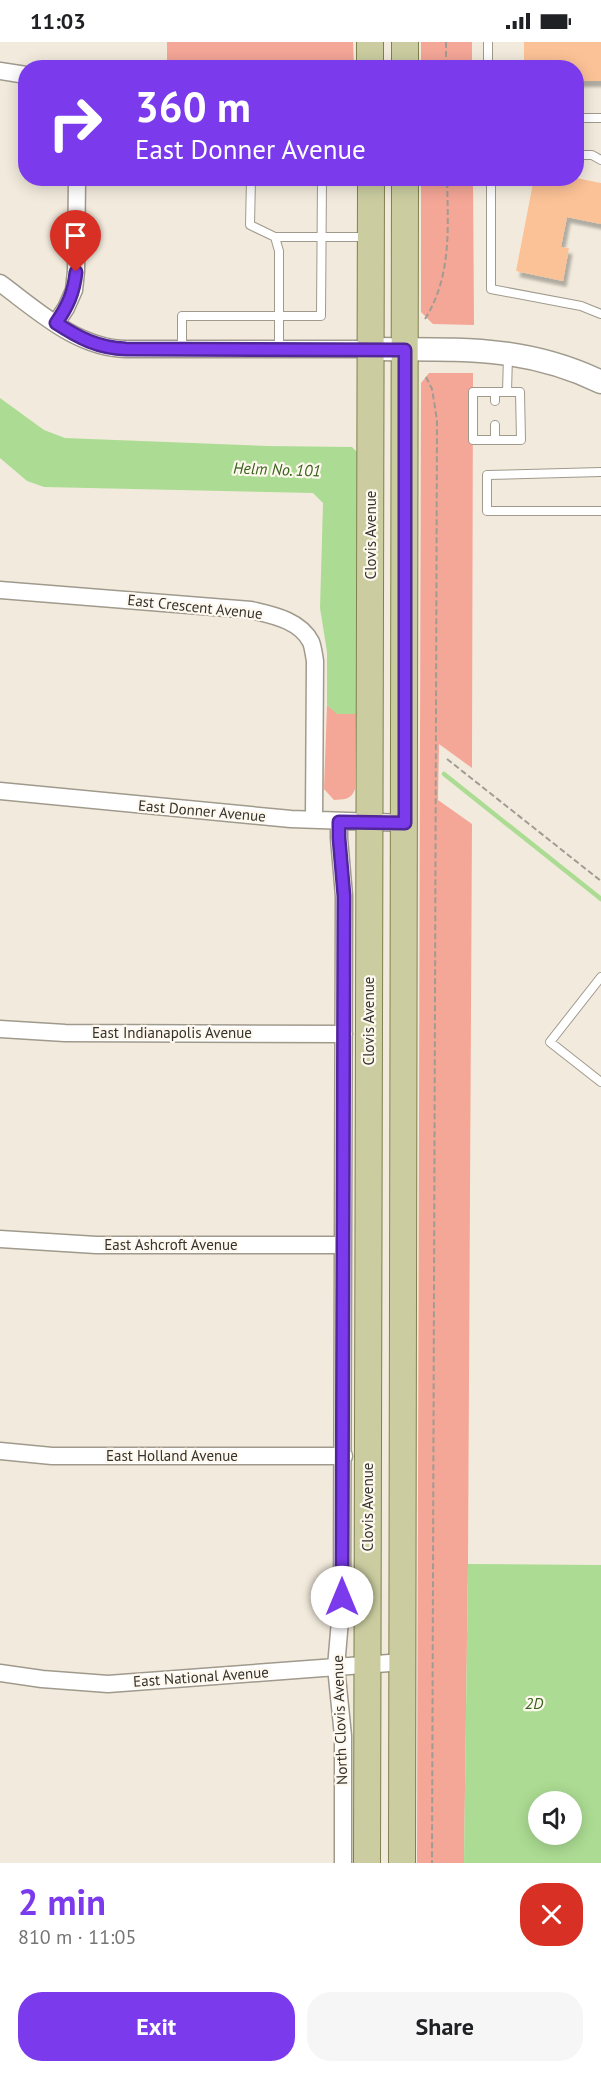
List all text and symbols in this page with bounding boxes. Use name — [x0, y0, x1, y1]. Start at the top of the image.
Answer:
text: 11:03 — [30, 7, 86, 35]
text: 360 m — [135, 79, 251, 134]
icon: right — [36, 84, 114, 162]
text: East Donner Avenue — [135, 132, 366, 166]
pin — [50, 210, 101, 272]
icon: arrive — [59, 219, 92, 252]
water label: Helm No. 101 — [233, 457, 321, 481]
street label: Clovis Avenue — [361, 491, 380, 579]
street label: East Crescent Avenue — [126, 590, 264, 623]
street label: East Donner Avenue — [137, 795, 267, 826]
street label: Clovis Avenue — [359, 977, 378, 1065]
street label: East Indianapolis Avenue — [92, 1023, 252, 1042]
street label: East Ashcroft Avenue — [104, 1235, 238, 1254]
street label: East Holland Avenue — [106, 1446, 238, 1465]
street label: Clovis Avenue — [358, 1463, 377, 1551]
position arrow — [310, 1565, 374, 1629]
street label: North Clovis Avenue — [328, 1655, 351, 1785]
street label: East National Avenue — [132, 1662, 269, 1691]
water label: 2D — [525, 1693, 543, 1713]
map controls — [528, 1791, 582, 1845]
button: sound — [528, 1791, 582, 1845]
text: 2 min — [18, 1878, 106, 1925]
button: close — [520, 1883, 583, 1946]
text: 810 m · 11:05 — [18, 1924, 136, 1950]
button: Exit — [18, 1992, 295, 2061]
button: Share — [307, 1992, 583, 2061]

